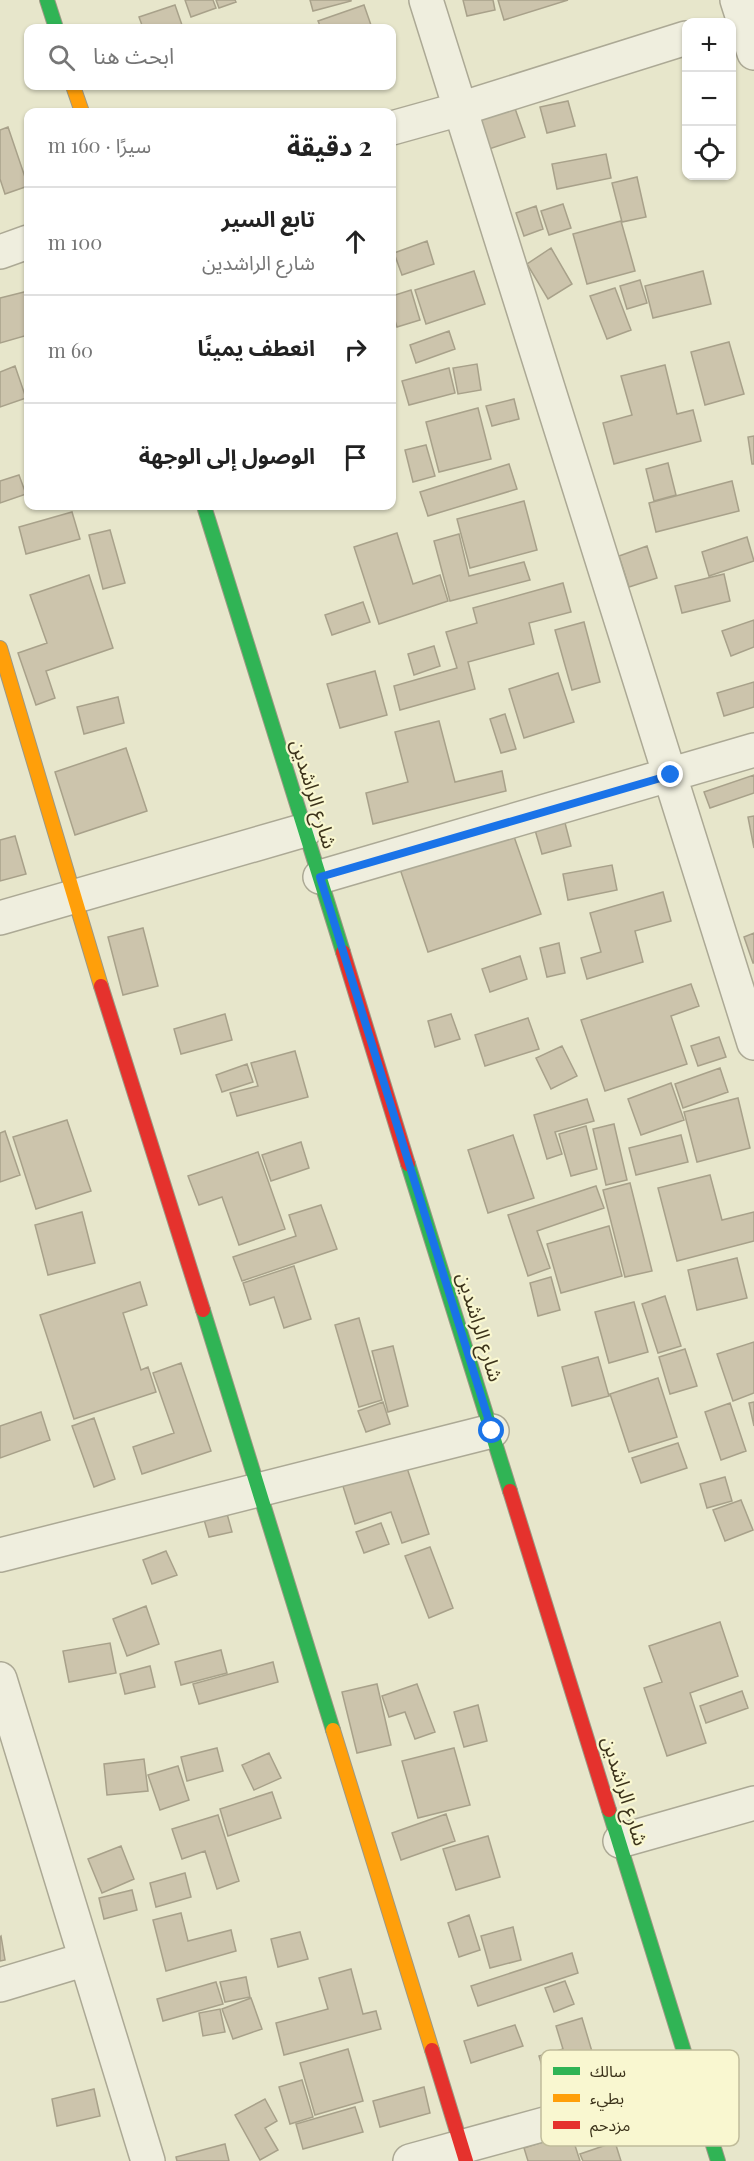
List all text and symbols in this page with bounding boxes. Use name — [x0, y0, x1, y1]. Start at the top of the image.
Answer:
map controls — [682, 18, 736, 180]
button: + — [682, 18, 736, 72]
search box — [24, 24, 396, 90]
text: ابحث هنا — [93, 40, 174, 70]
icon: search — [45, 41, 78, 74]
button: − — [682, 72, 736, 126]
button: locate — [682, 126, 736, 180]
text: 2 دقيقة — [287, 128, 372, 163]
text: سيرًا · 160 m — [48, 131, 151, 158]
text: تابع السير — [222, 203, 315, 233]
icon: ahead — [339, 225, 372, 258]
text: 100 m — [48, 228, 102, 255]
text: شارع الراشدين — [202, 248, 315, 275]
text: انعطف يمينًا — [197, 332, 315, 362]
icon: right — [339, 333, 372, 366]
text: 60 m — [48, 336, 93, 363]
text: الوصول إلى الوجهة — [139, 440, 315, 470]
icon: arrive — [339, 441, 372, 474]
street label: شارع الراشدين — [283, 736, 345, 852]
route end — [657, 761, 683, 787]
street label: شارع الراشدين — [449, 1269, 511, 1385]
route start — [478, 1417, 504, 1443]
street label: شارع الراشدين — [594, 1733, 656, 1849]
legend — [541, 2050, 739, 2146]
text: سالك — [590, 2060, 626, 2081]
text: بطيء — [590, 2087, 624, 2111]
text: مزدحم — [590, 2114, 630, 2138]

